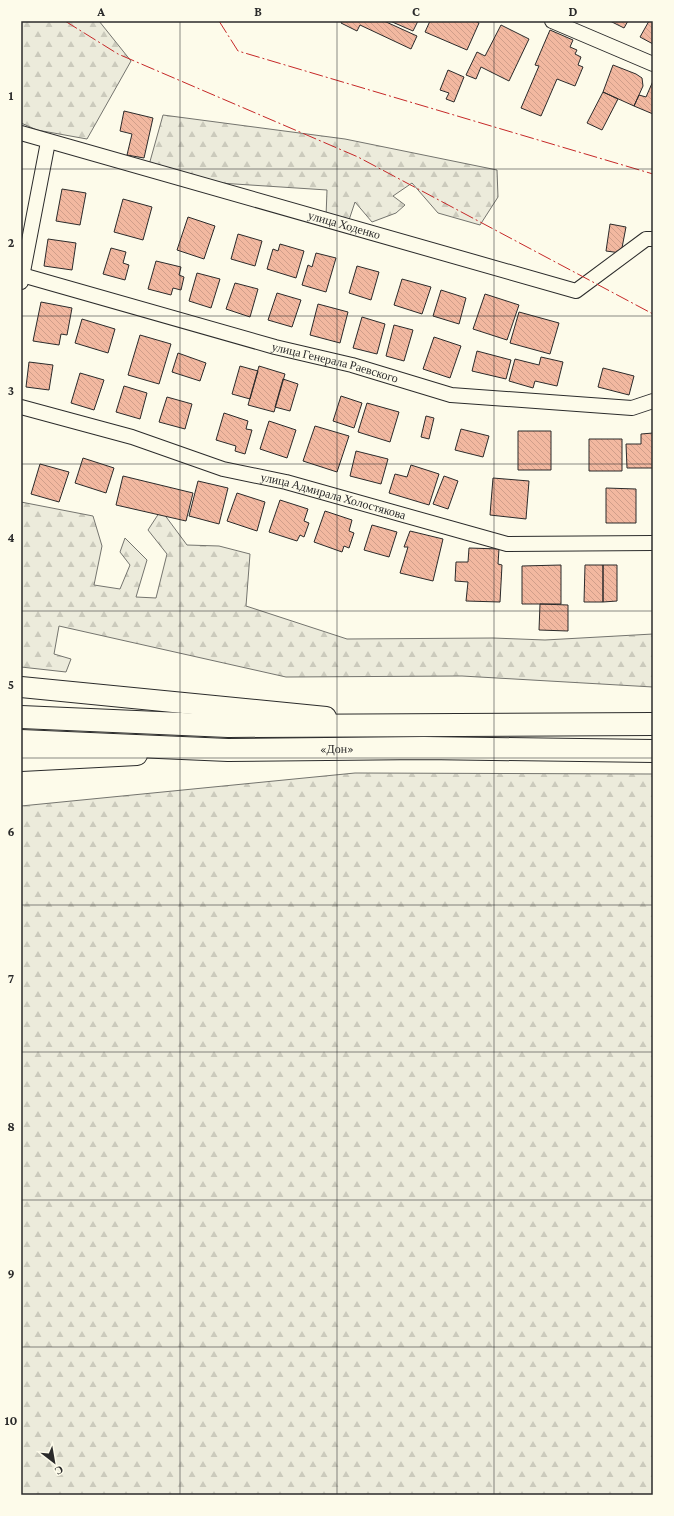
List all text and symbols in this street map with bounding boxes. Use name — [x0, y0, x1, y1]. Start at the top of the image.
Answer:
text: A — [96, 4, 105, 19]
text: B — [254, 4, 262, 19]
text: C — [412, 4, 420, 19]
text: D — [569, 4, 578, 19]
text: 1 — [9, 88, 14, 103]
street label: улица Ходенко — [306, 208, 382, 242]
text: 2 — [8, 235, 15, 250]
street label: улица Генерала Раевского — [270, 339, 400, 386]
text: 3 — [8, 383, 14, 398]
street label: улица Адмирала Холостякова — [259, 470, 408, 522]
text: 4 — [7, 530, 15, 545]
text: 5 — [8, 677, 14, 692]
street label: «Дон» — [320, 742, 354, 756]
text: 6 — [7, 824, 15, 839]
text: 7 — [8, 971, 14, 986]
text: 8 — [7, 1119, 15, 1134]
text: 9 — [7, 1266, 15, 1281]
text: 10 — [5, 1413, 17, 1428]
north arrow — [34, 1442, 74, 1482]
text: С — [53, 1463, 66, 1478]

